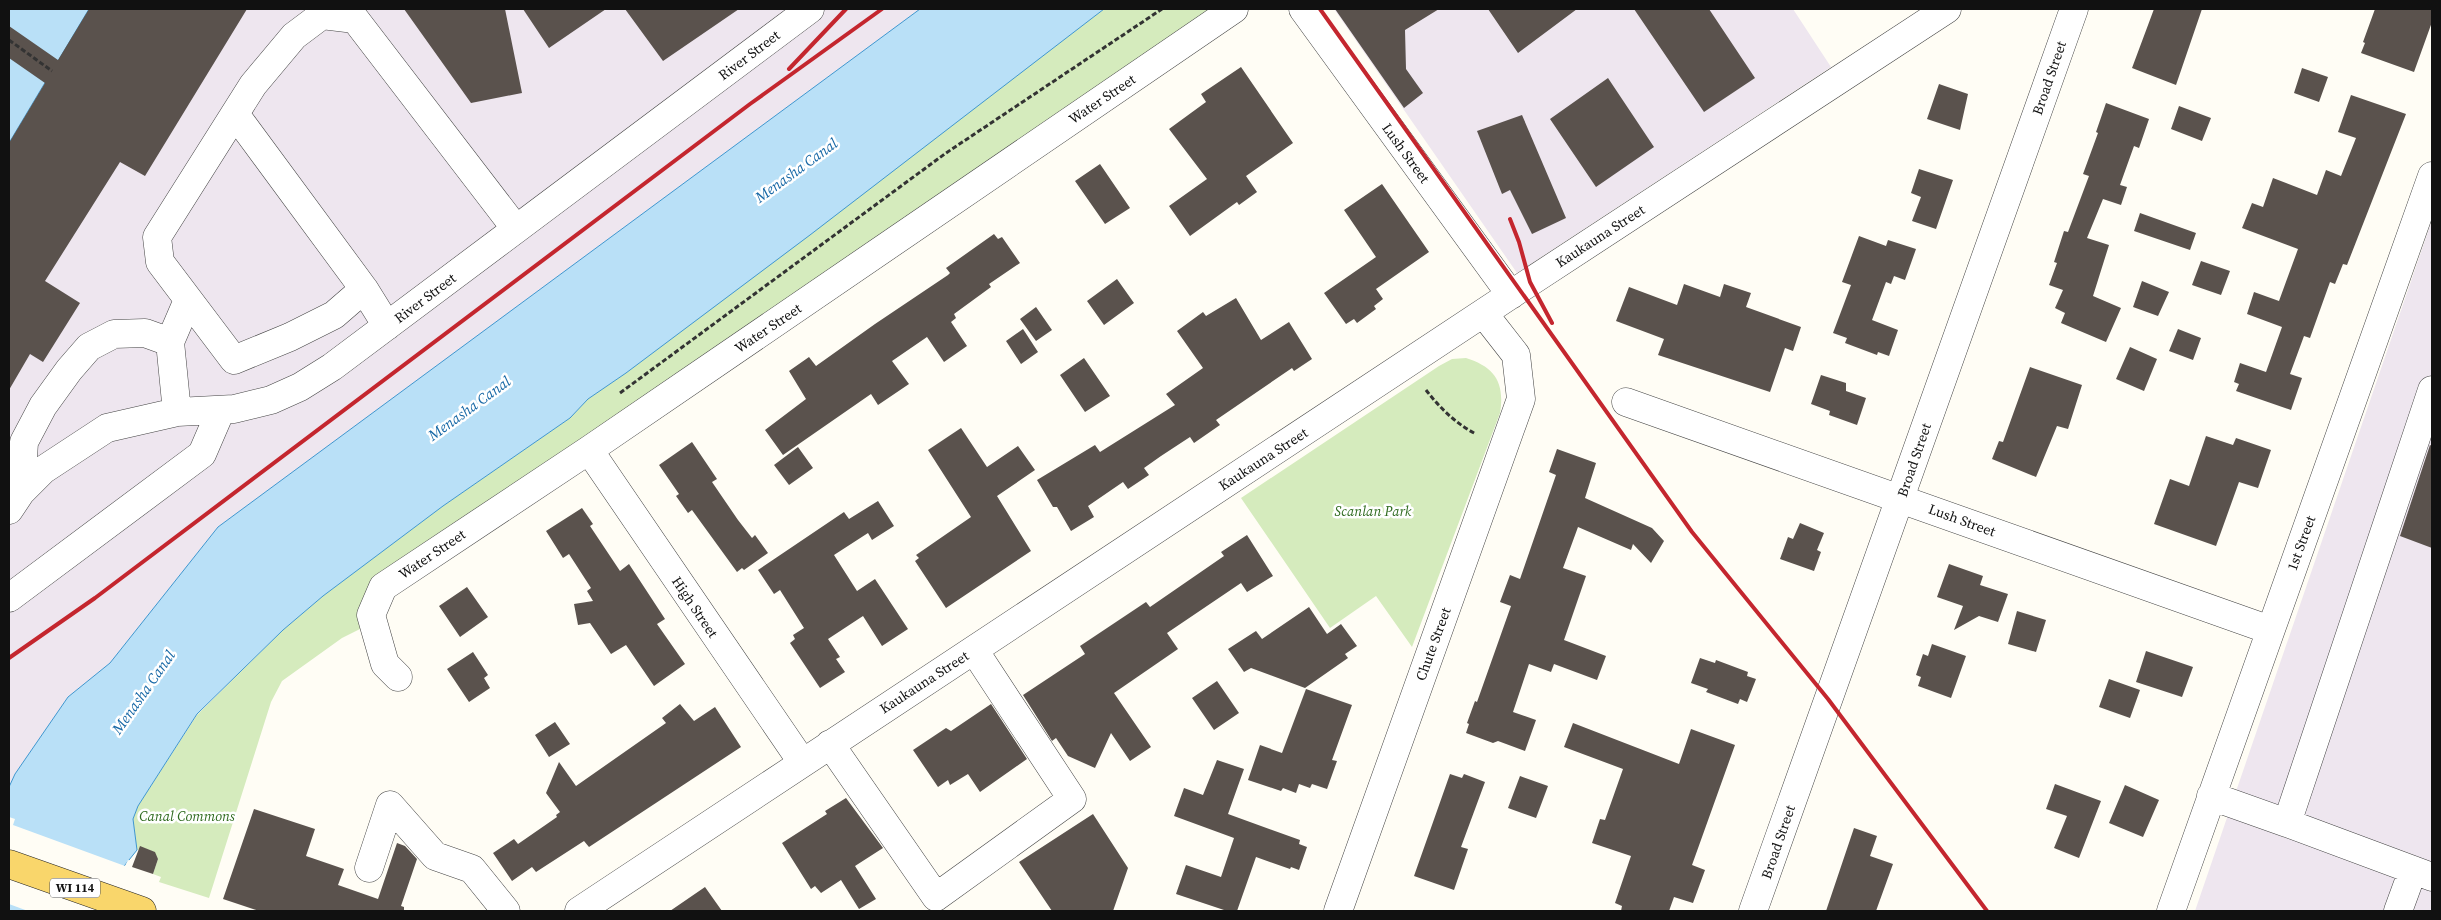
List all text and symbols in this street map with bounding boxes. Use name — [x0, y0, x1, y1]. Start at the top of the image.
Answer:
street label: River Street — [714, 25, 784, 85]
street label: Broad Street — [2027, 38, 2071, 118]
street label: Water Street — [1065, 69, 1140, 129]
street label: Lush Street — [1377, 119, 1435, 188]
water label: Menasha Canal — [749, 132, 842, 208]
street label: Kaukauna Street — [1552, 199, 1649, 272]
street label: River Street — [390, 268, 460, 328]
street label: Water Street — [731, 298, 806, 358]
water label: Menasha Canal — [422, 370, 515, 446]
street label: Broad Street — [1892, 420, 1936, 500]
street label: Kaukauna Street — [1215, 422, 1312, 495]
street label: Lush Street — [1926, 499, 1999, 542]
park label: Scanlan Park — [1335, 501, 1412, 521]
street label: 1st Street — [2282, 512, 2320, 573]
street label: Water Street — [395, 524, 470, 584]
street label: High Street — [667, 572, 723, 642]
street label: Chute Street — [1411, 604, 1456, 683]
water label: Menasha Canal — [106, 645, 180, 739]
street label: Kaukauna Street — [876, 645, 973, 718]
street label: Broad Street — [1756, 802, 1800, 882]
park label: Canal Commons — [139, 806, 236, 826]
road number: WI 114 — [50, 878, 100, 898]

